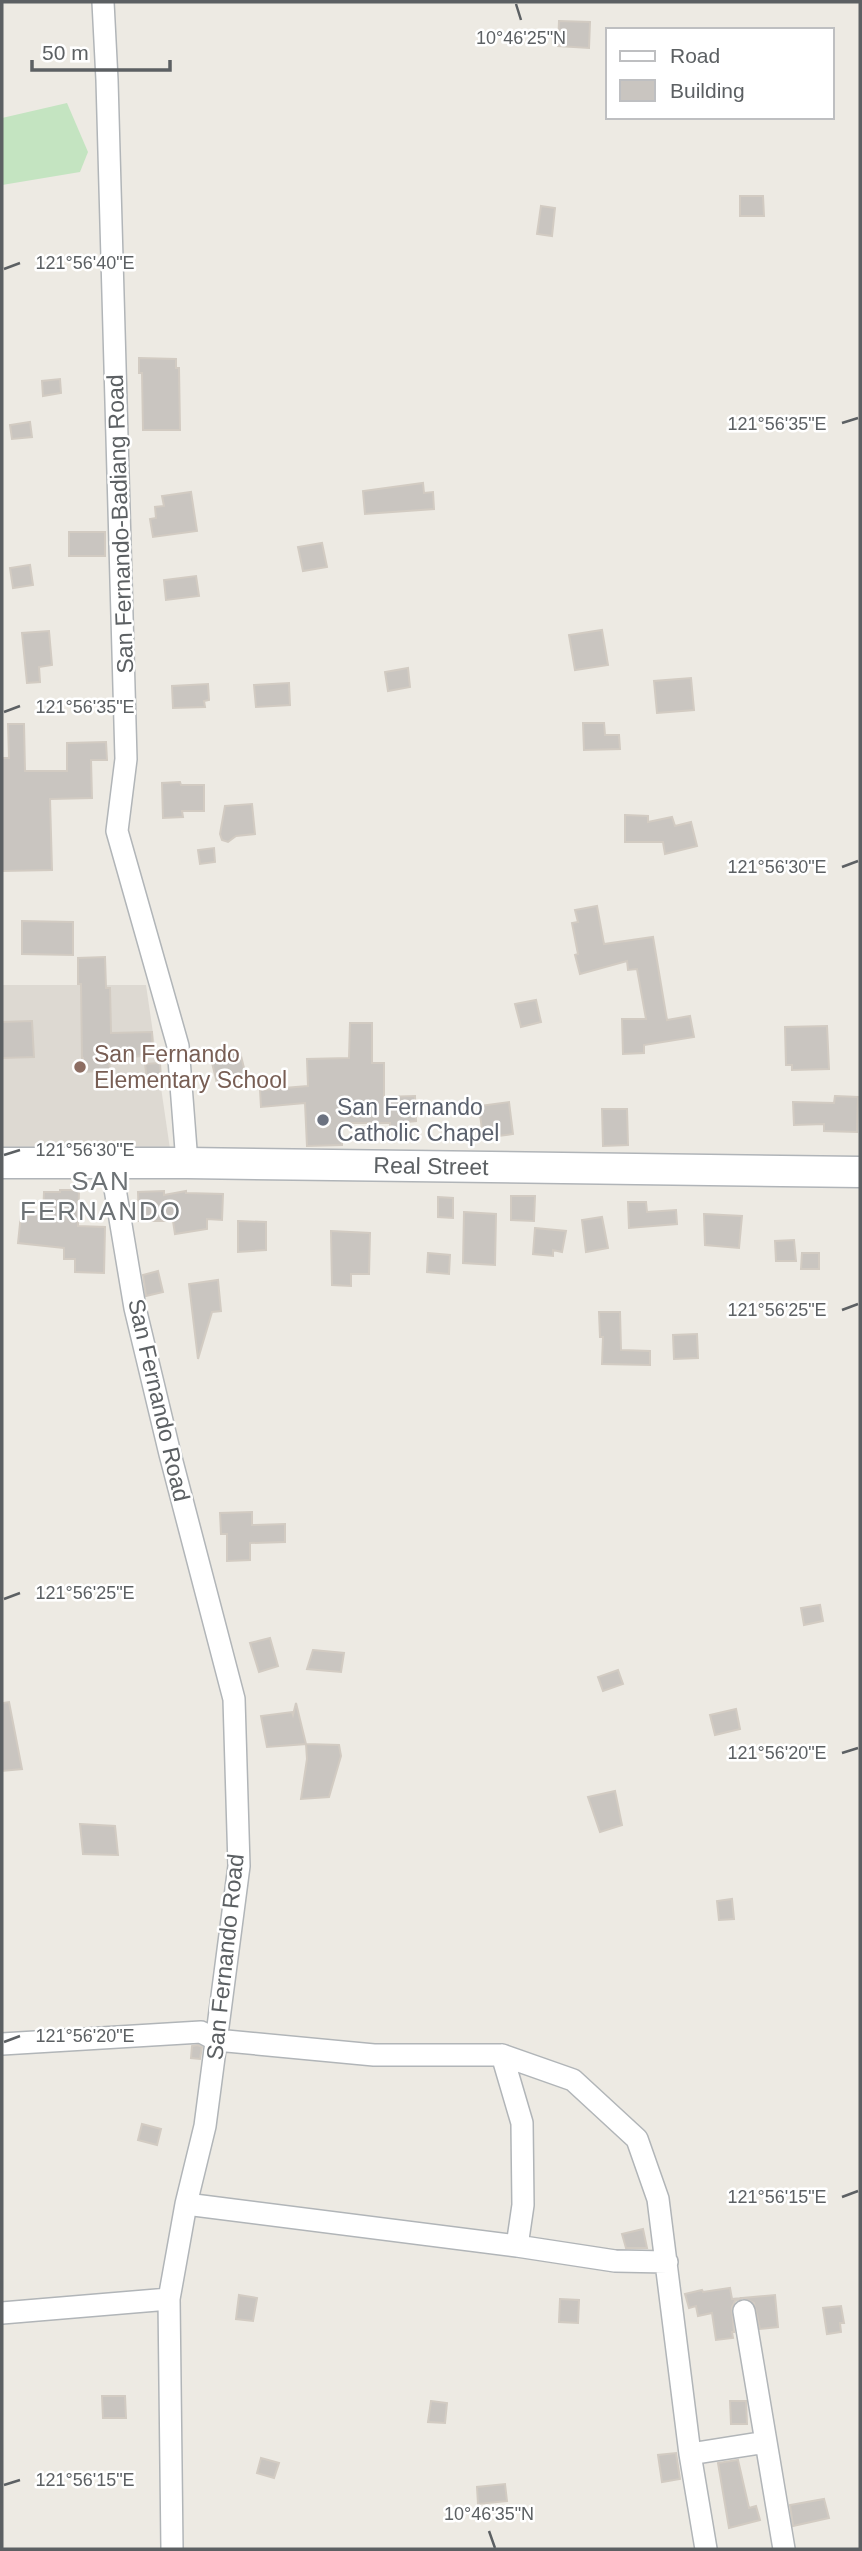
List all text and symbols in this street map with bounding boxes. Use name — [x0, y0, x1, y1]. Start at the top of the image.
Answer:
scale bar — [32, 28, 170, 72]
text: 10°46'25"N — [476, 28, 566, 48]
legend — [606, 28, 834, 119]
text: 50 m — [42, 41, 89, 64]
text: Road — [670, 44, 720, 67]
text: Building — [670, 79, 745, 102]
text: 121°56'40"E — [35, 253, 135, 273]
street label: San Fernando-Badiang Road — [102, 374, 138, 674]
text: 121°56'35"E — [727, 414, 827, 434]
text: 121°56'35"E — [35, 697, 135, 717]
text: 121°56'30"E — [727, 857, 827, 877]
place label: San Fernando Elementary School — [94, 1041, 287, 1093]
marker: San Fernando Elementary School — [72, 1059, 88, 1075]
place label: San Fernando Catholic Chapel — [337, 1094, 499, 1146]
marker: San Fernando Catholic Chapel — [315, 1112, 331, 1128]
text: 121°56'30"E — [35, 1140, 135, 1160]
street label: Real Street — [373, 1152, 489, 1180]
district label: SAN FERNANDO — [20, 1166, 182, 1226]
street label: San Fernando Road — [123, 1296, 195, 1504]
text: 121°56'25"E — [727, 1300, 827, 1320]
text: 121°56'25"E — [35, 1583, 135, 1603]
text: 121°56'20"E — [727, 1743, 827, 1763]
street label: San Fernando Road — [201, 1853, 249, 2061]
text: 121°56'20"E — [35, 2026, 135, 2046]
text: 121°56'15"E — [727, 2187, 827, 2207]
text: 121°56'15"E — [35, 2470, 135, 2490]
text: 10°46'35"N — [444, 2504, 534, 2524]

